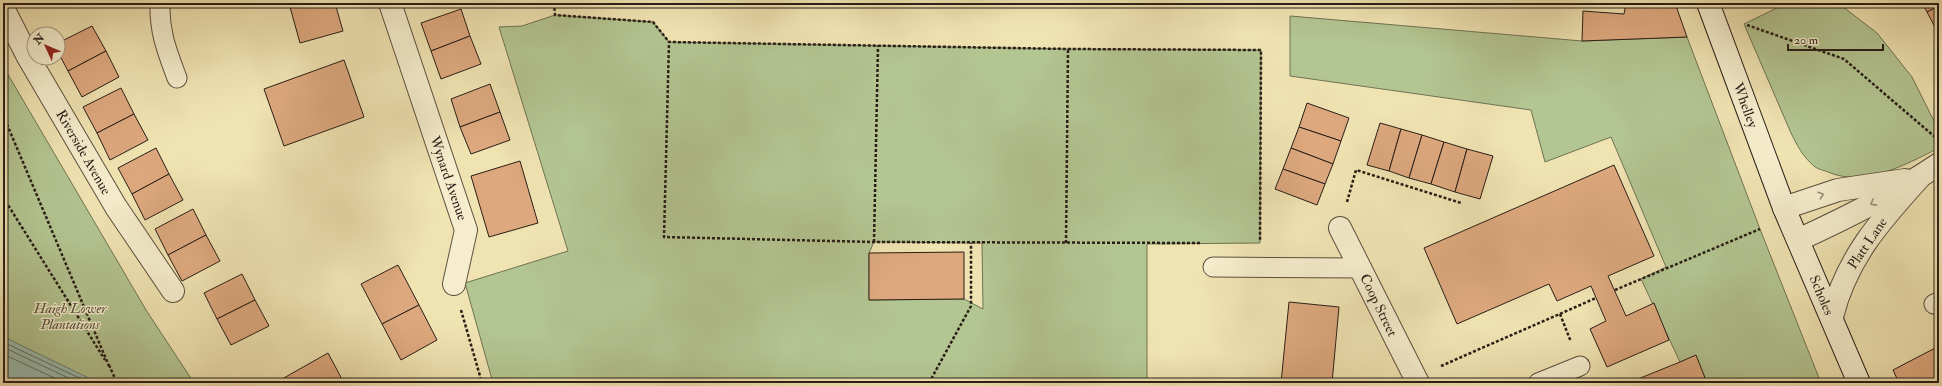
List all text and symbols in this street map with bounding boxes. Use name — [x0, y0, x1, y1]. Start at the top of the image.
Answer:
north arrow — [26, 26, 66, 66]
scale bar — [1788, 26, 1883, 52]
text: N — [30, 31, 48, 48]
text: 20 m — [1794, 33, 1819, 48]
street label: Whelley — [1728, 79, 1762, 131]
street label: Riverside Avenue — [52, 107, 115, 198]
street label: Wynard Avenue — [425, 133, 471, 223]
one-way arrow — [1817, 192, 1824, 200]
one-way arrow — [1869, 198, 1877, 206]
street label: Platt Lane — [1844, 214, 1891, 272]
street label: Coop Street — [1355, 271, 1401, 340]
street label: Scholes — [1806, 273, 1838, 318]
park label: Haigh Lower Plantations — [33, 300, 107, 333]

